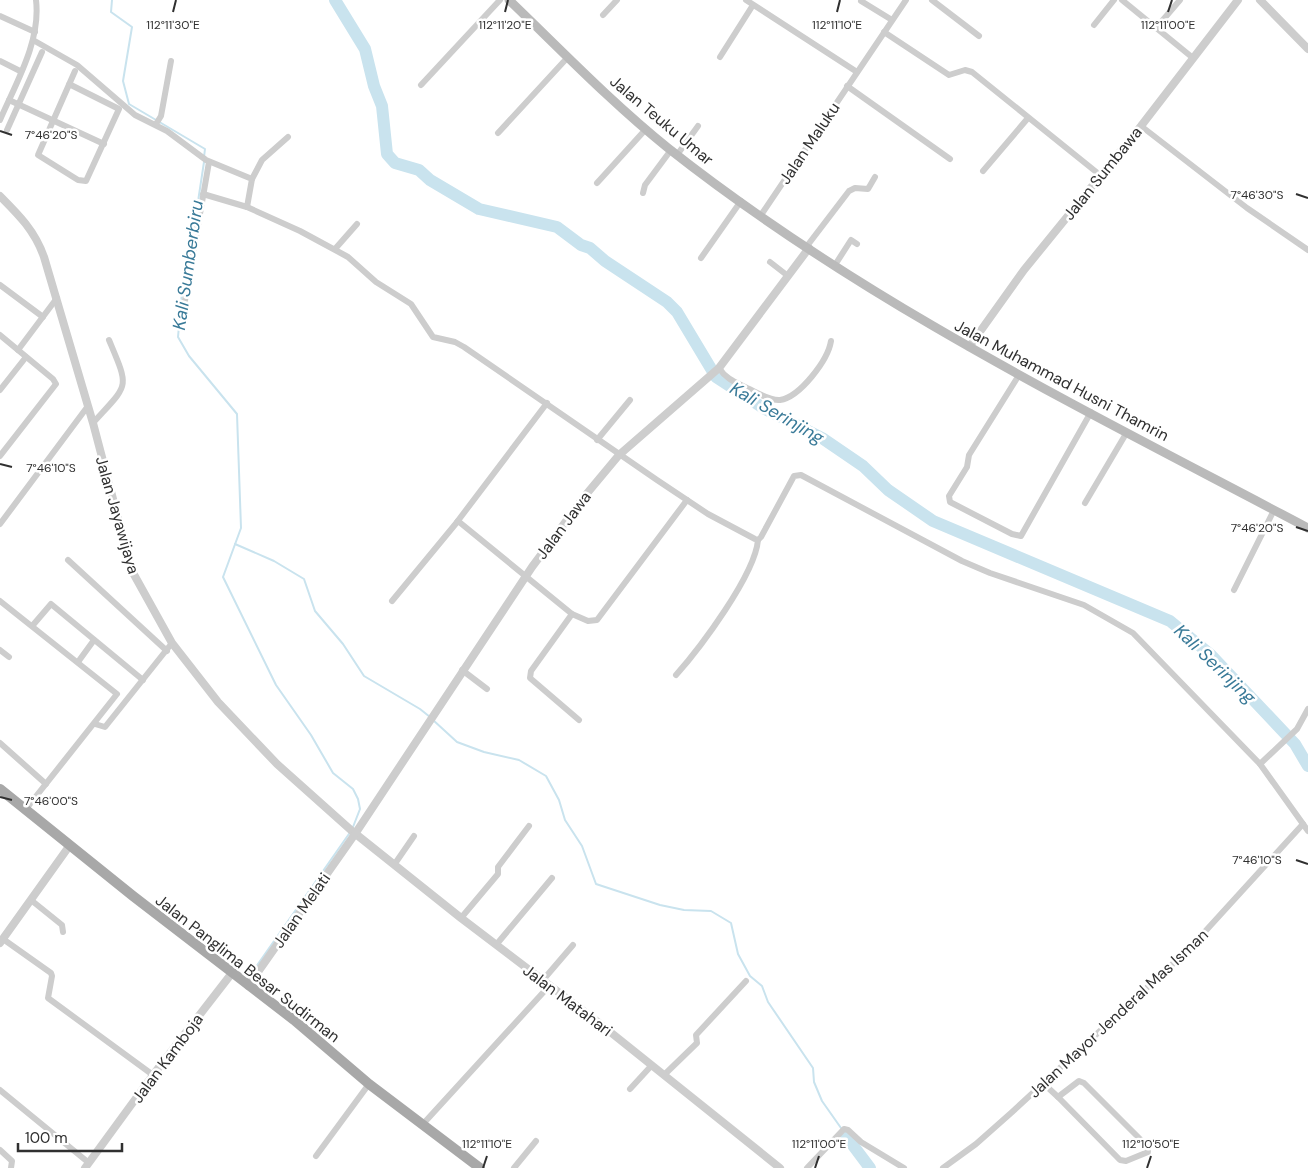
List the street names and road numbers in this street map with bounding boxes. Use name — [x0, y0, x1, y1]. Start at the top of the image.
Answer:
street label: Jalan Teuku Umar — [605, 71, 718, 170]
street label: Jalan Maluku — [774, 98, 845, 188]
street label: Jalan Sumbawa — [1058, 122, 1147, 224]
street label: Jalan Muhammad Husni Thamrin — [951, 315, 1173, 446]
street label: Jalan Jayawijaya — [91, 454, 144, 576]
street label: Jalan Jawa — [531, 487, 596, 563]
street label: Jalan Melati — [268, 869, 335, 952]
street label: Jalan Panglima Besar Sudirman — [151, 890, 344, 1047]
street label: Jalan Mayor Jenderal Mas Isman — [1024, 924, 1213, 1102]
street label: Jalan Matahari — [519, 960, 617, 1041]
street label: Jalan Kamboja — [127, 1009, 208, 1107]

